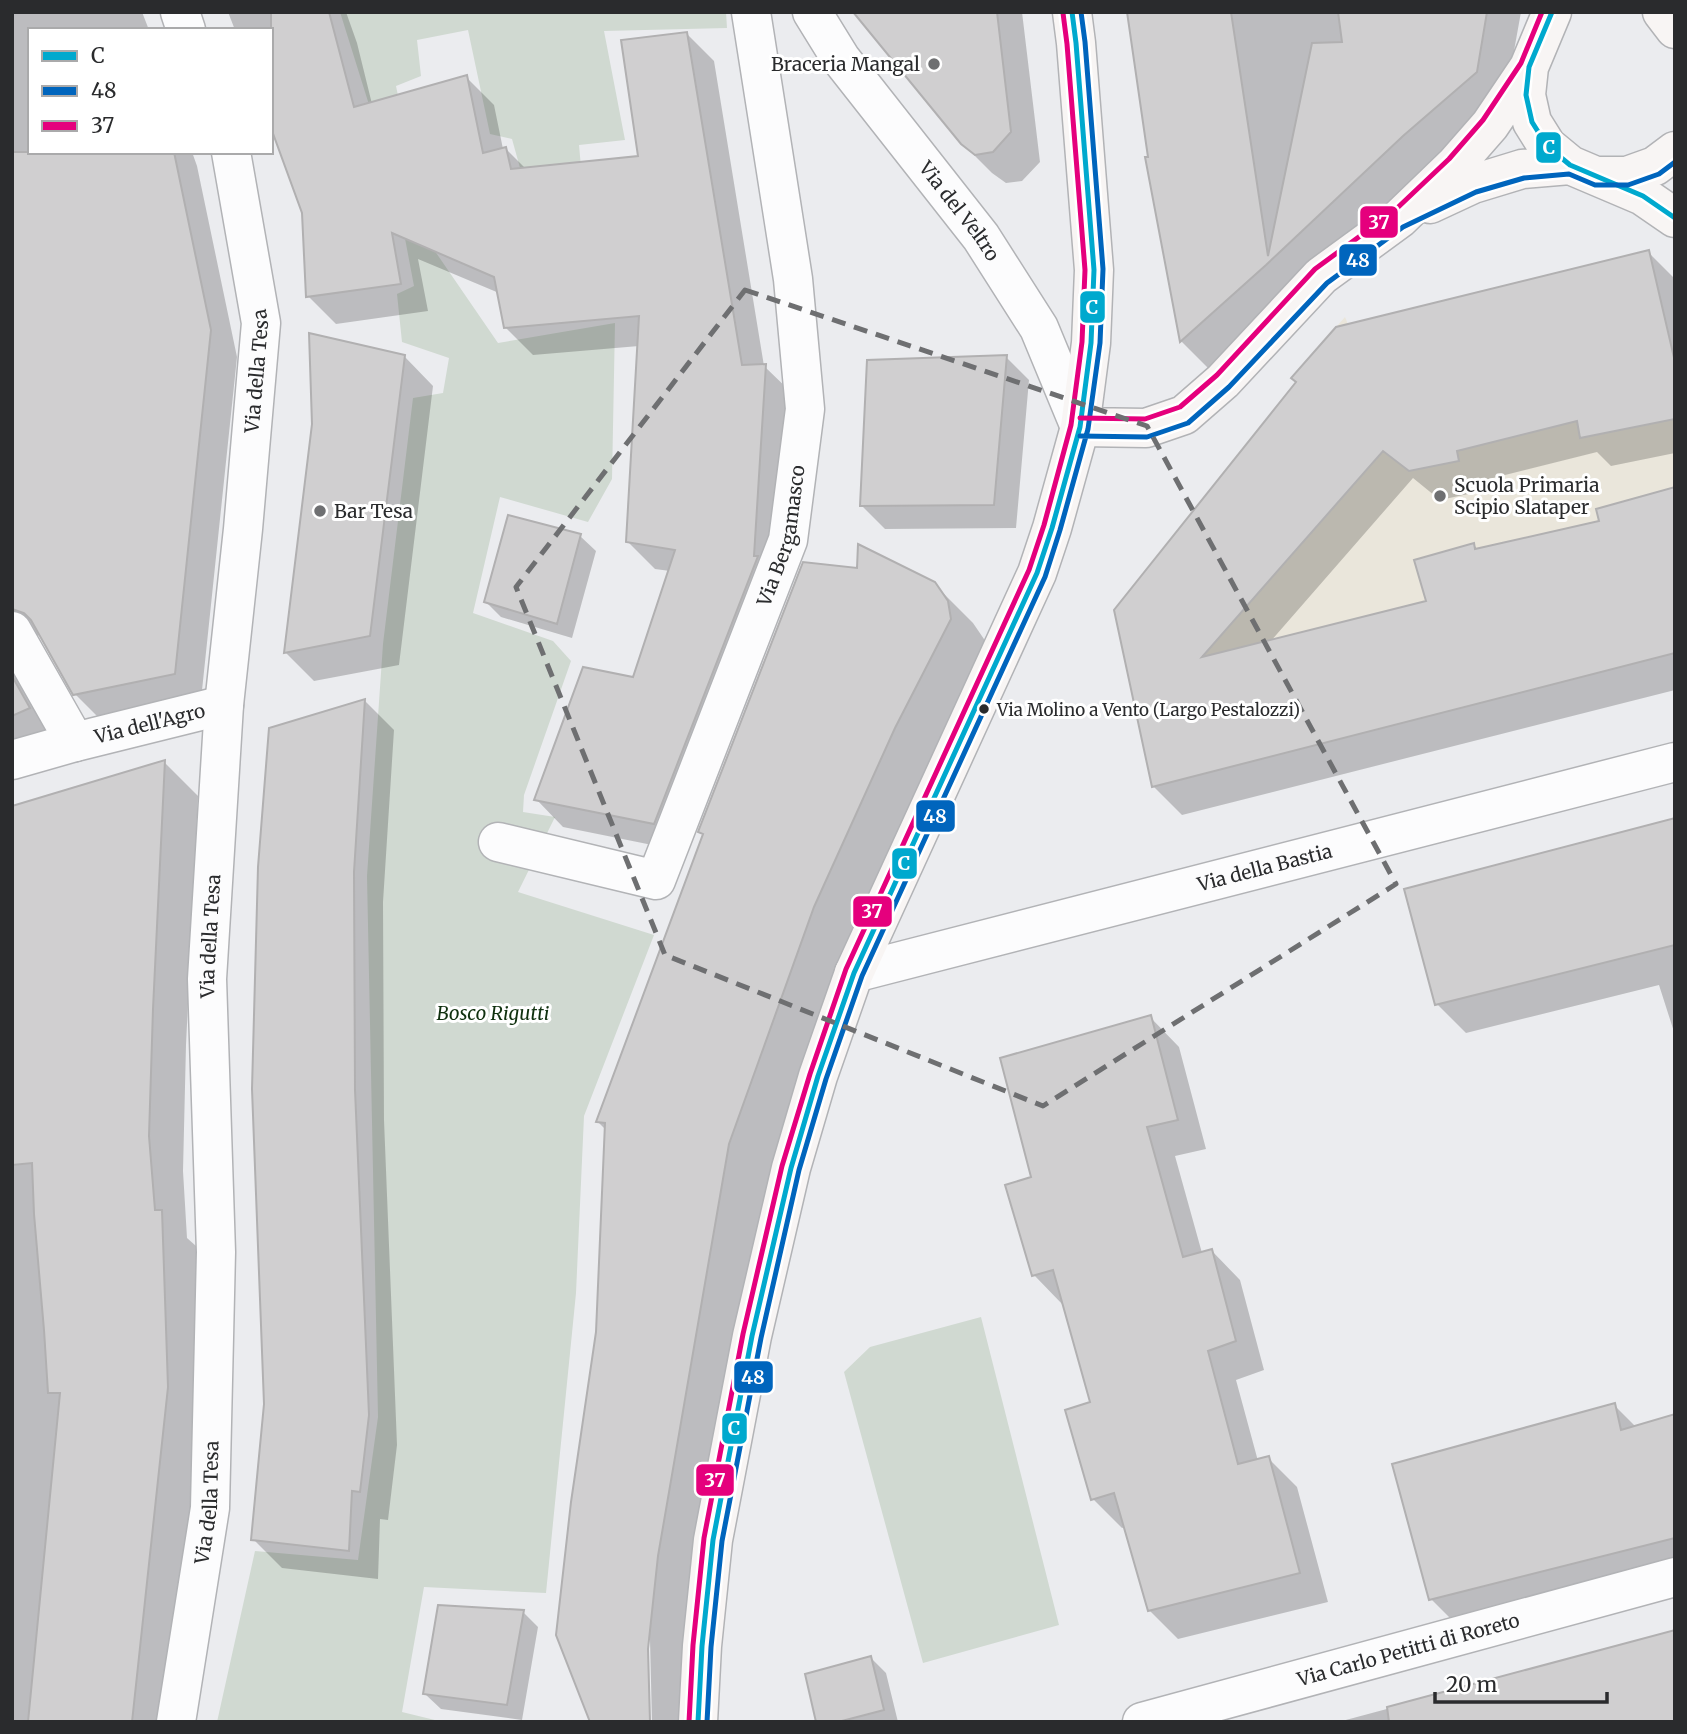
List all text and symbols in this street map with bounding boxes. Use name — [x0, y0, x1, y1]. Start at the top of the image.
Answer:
legend — [28, 28, 273, 154]
text: C — [91, 42, 105, 69]
place label: Braceria Mangal — [771, 52, 920, 76]
marker: Braceria Mangal — [926, 56, 942, 72]
text: 48 — [91, 77, 116, 104]
text: 37 — [91, 112, 114, 139]
line badge: C — [1535, 131, 1562, 164]
text: C — [1543, 135, 1555, 159]
street label: Via del Veltro — [913, 156, 1005, 265]
line badge: 37 — [1359, 205, 1399, 239]
text: 37 — [1368, 210, 1390, 234]
line badge: 48 — [1338, 243, 1378, 277]
text: 48 — [1346, 248, 1370, 272]
line badge: C — [1079, 290, 1106, 324]
text: C — [1086, 295, 1098, 319]
street label: Via della Tesa — [239, 307, 273, 435]
street label: Via Bergamasco — [751, 464, 810, 610]
place label: Scuola Primaria Scipio Slataper — [1454, 473, 1599, 519]
marker: Scuola Primaria Scipio Slataper — [1432, 488, 1448, 504]
place label: Bar Tesa — [334, 499, 413, 523]
marker: Bar Tesa — [312, 503, 328, 519]
street label: Via dell'Agro — [91, 698, 207, 749]
place label: Via Molino a Vento (Largo Pestalozzi) — [996, 699, 1300, 721]
marker: Via Molino a Vento (Largo Pestalozzi) — [977, 702, 991, 716]
line badge: 48 — [915, 799, 956, 833]
text: 48 — [923, 804, 947, 828]
street label: Via della Bastia — [1194, 839, 1335, 897]
line badge: C — [891, 847, 918, 880]
text: C — [898, 851, 910, 875]
street label: Via della Tesa — [195, 873, 225, 999]
line badge: 37 — [852, 895, 893, 928]
text: 37 — [861, 899, 883, 923]
park label: Bosco Rigutti — [437, 1001, 549, 1025]
line badge: 48 — [733, 1360, 774, 1394]
text: 48 — [741, 1365, 765, 1389]
line badge: C — [721, 1412, 748, 1445]
text: C — [728, 1416, 740, 1440]
street label: Via della Tesa — [189, 1440, 224, 1567]
line badge: 37 — [695, 1463, 735, 1497]
text: 37 — [704, 1468, 726, 1492]
street label: Via Carlo Petitti di Roreto — [1294, 1608, 1522, 1691]
scale bar — [1435, 1660, 1606, 1704]
text: 20 m — [1446, 1671, 1498, 1698]

